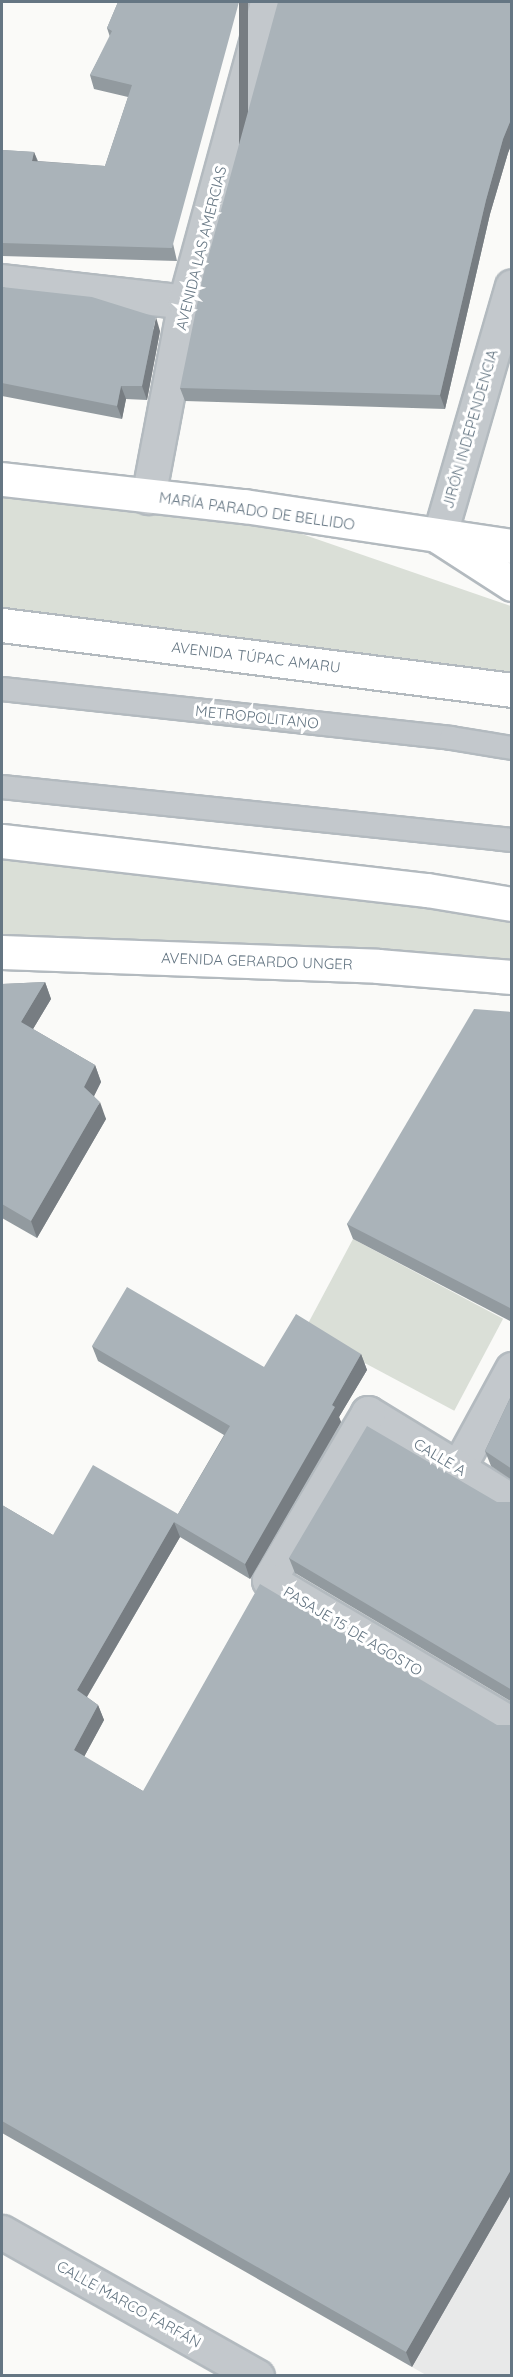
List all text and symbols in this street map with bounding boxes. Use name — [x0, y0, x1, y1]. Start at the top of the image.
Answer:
street label: AVENIDA LAS AMERCIAS — [172, 164, 230, 332]
street label: JIRÓN INDEPENDENCIA — [439, 347, 501, 511]
street label: MARÍA PARADO DE BELLIDO — [158, 488, 356, 534]
street label: AVENIDA TÚPAC AMARU — [170, 638, 342, 676]
street label: METROPOLITANO — [194, 702, 320, 732]
street label: AVENIDA GERARDO UNGER — [161, 949, 353, 973]
street label: CALLE A — [411, 1434, 469, 1480]
street label: PASAJE 15 DE AGOSTO — [280, 1582, 426, 1680]
street label: CALLE MARCO FARFÁN — [54, 2257, 204, 2351]

